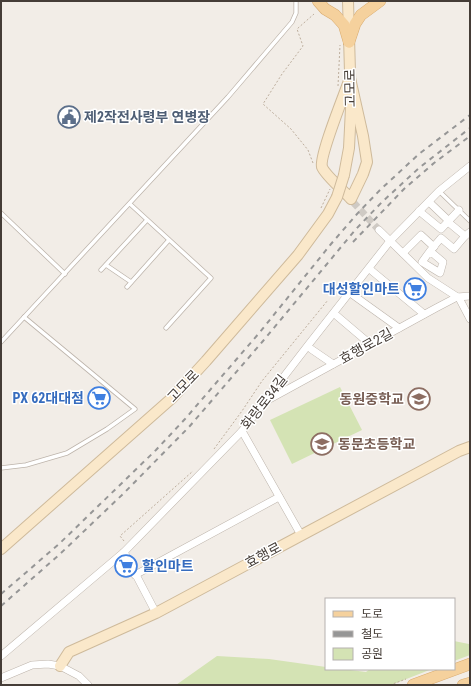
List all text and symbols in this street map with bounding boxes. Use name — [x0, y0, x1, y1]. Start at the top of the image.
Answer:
street label: 고모로 — [342, 68, 358, 107]
public building icon: 제2작전사령부 연병장 — [56, 104, 82, 130]
place label: 제2작전사령부 연병장 — [84, 109, 210, 125]
supermarket icon: 대성할인마트 — [402, 276, 428, 302]
place label: 대성할인마트 — [323, 281, 400, 297]
street label: 효행로2길 — [337, 325, 395, 367]
street label: 고모로 — [164, 366, 202, 405]
street label: 화랑로34길 — [238, 371, 290, 433]
supermarket icon: PX 62대대점 — [86, 385, 112, 411]
school or university icon: 동원중학교 — [406, 386, 432, 412]
place label: PX 62대대점 — [13, 390, 84, 406]
place label: 동원중학교 — [340, 391, 404, 407]
school or university icon: 동문초등학교 — [309, 431, 335, 457]
place label: 동문초등학교 — [338, 436, 415, 452]
street label: 효행로 — [242, 539, 284, 571]
supermarket icon: 할인마트 — [113, 553, 139, 579]
place label: 할인마트 — [142, 558, 194, 574]
legend — [325, 598, 455, 670]
text: 도로 — [361, 607, 383, 621]
text: 철도 — [361, 627, 383, 641]
text: 공원 — [361, 647, 383, 661]

